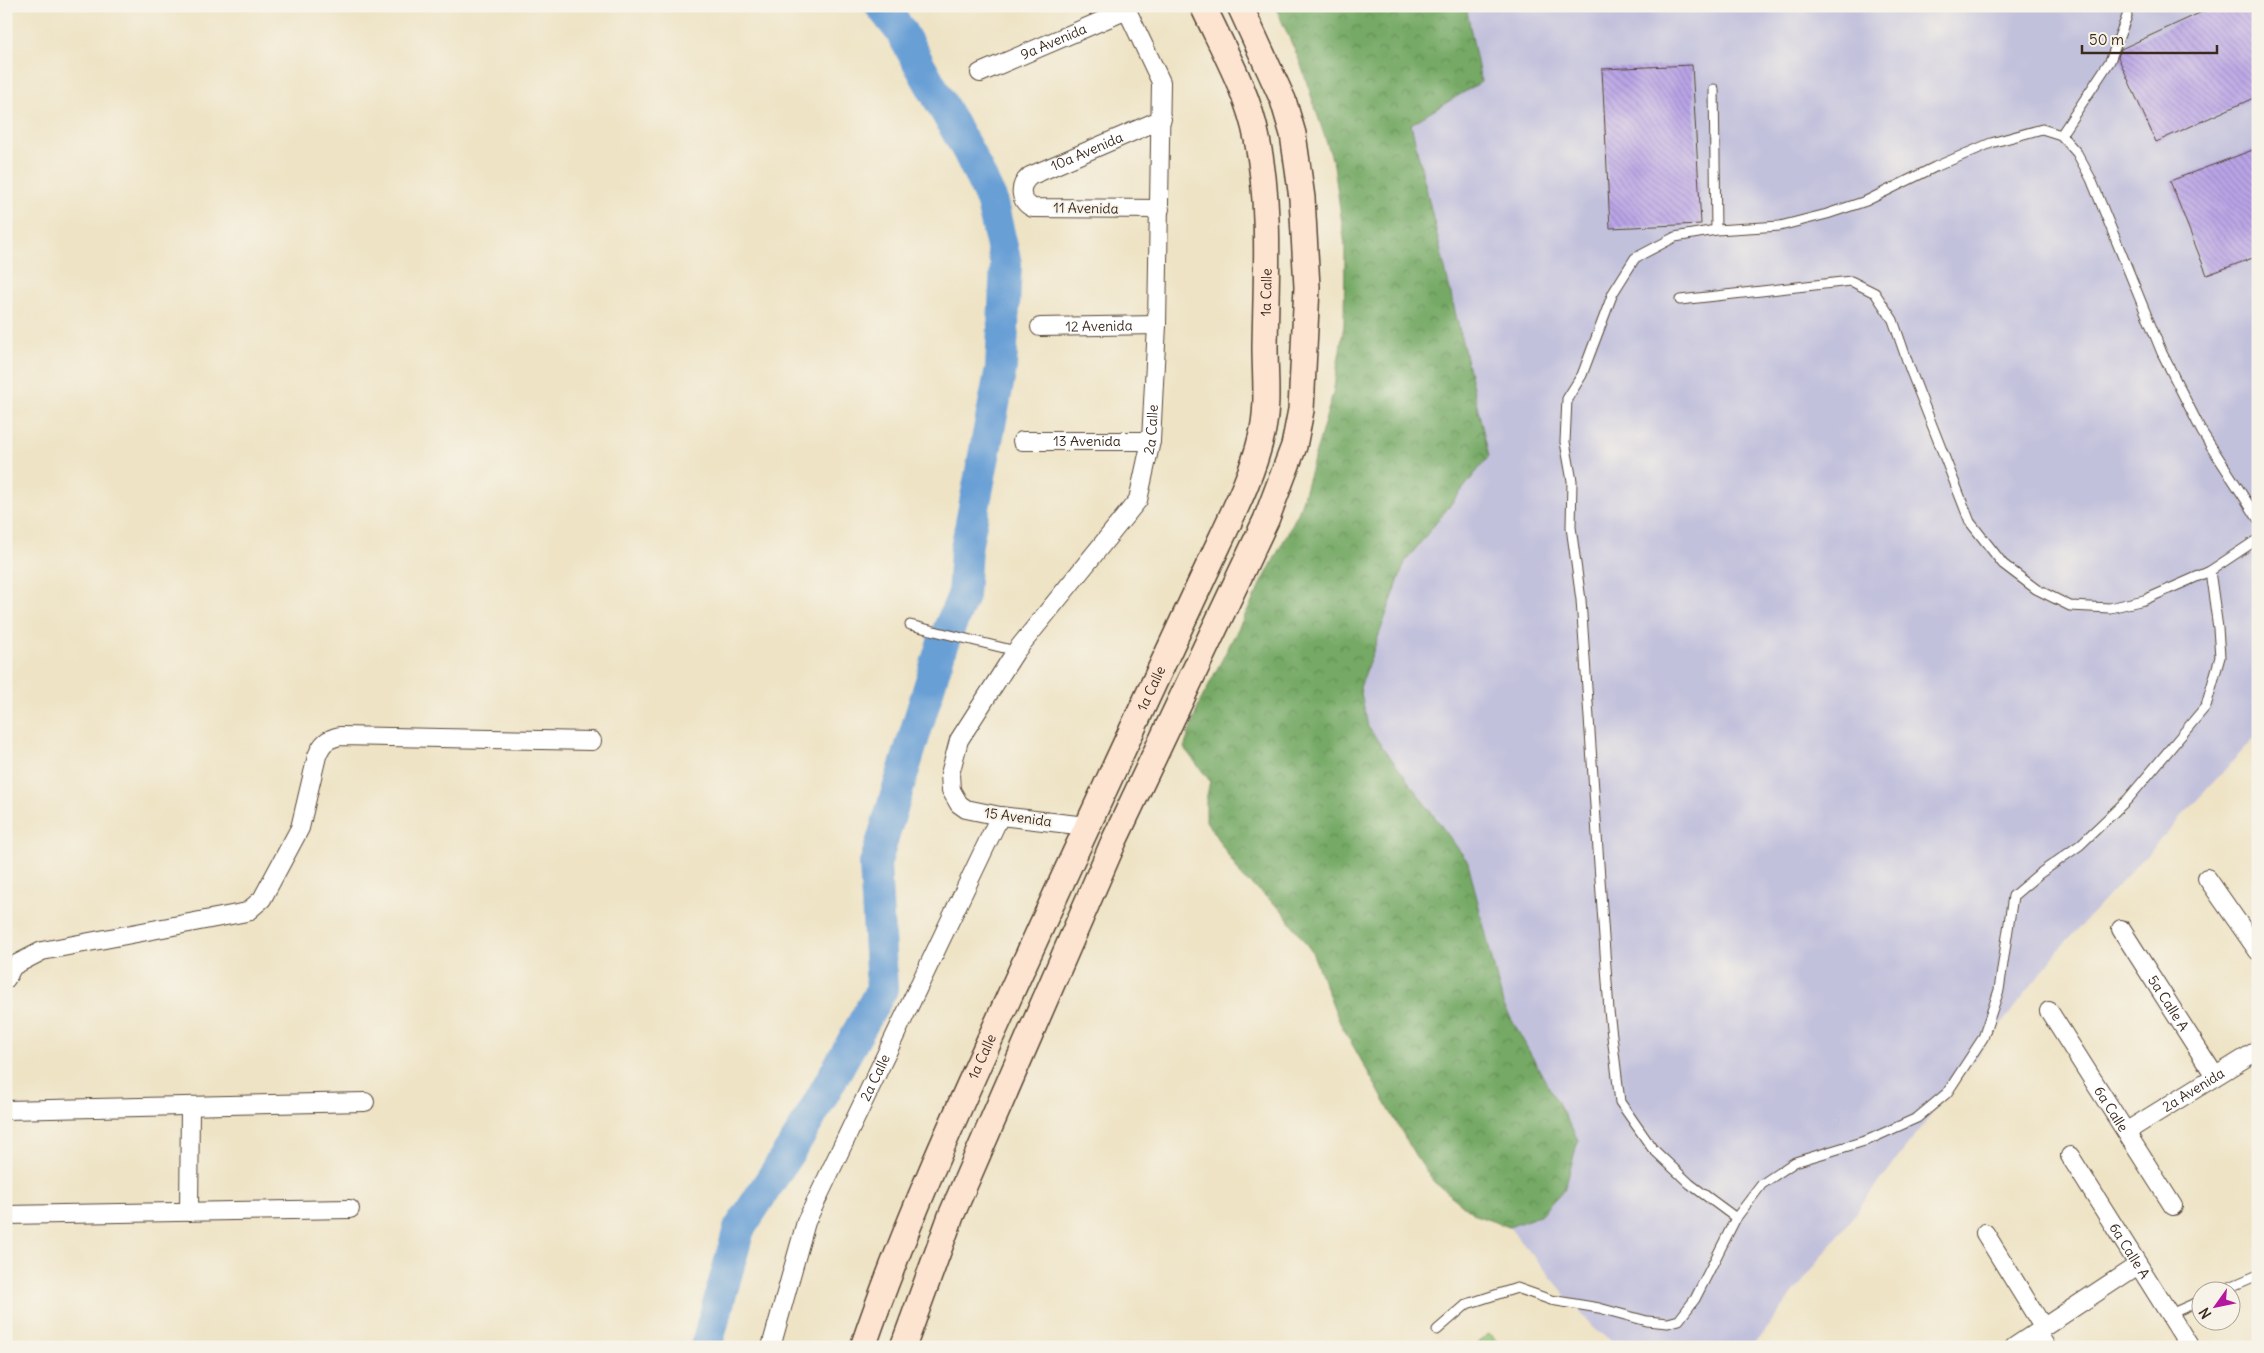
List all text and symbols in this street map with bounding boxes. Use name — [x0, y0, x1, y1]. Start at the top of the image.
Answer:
street label: 9a Avenida — [1018, 19, 1089, 64]
scale bar — [2082, 22, 2216, 54]
text: 50 m — [2089, 30, 2124, 49]
street label: 10a Avenida — [1048, 128, 1126, 175]
street label: 11 Avenida — [1053, 198, 1119, 218]
street label: 1a Calle — [1257, 268, 1276, 317]
street label: 12 Avenida — [1065, 316, 1133, 336]
street label: 2a Calle — [1139, 404, 1162, 456]
street label: 13 Avenida — [1053, 432, 1121, 450]
street label: 1a Calle — [1133, 663, 1169, 714]
street label: 15 Avenida — [983, 803, 1053, 831]
street label: 5a Calle A — [2144, 972, 2193, 1034]
street label: 1a Calle — [964, 1031, 1000, 1082]
street label: 2a Calle — [856, 1051, 894, 1104]
street label: 2a Avenida — [2159, 1064, 2228, 1116]
street label: 6a Calle — [2090, 1083, 2132, 1135]
street label: 6a Calle A — [2105, 1220, 2154, 1282]
north arrow — [2192, 1280, 2242, 1330]
text: N — [2195, 1304, 2215, 1322]

